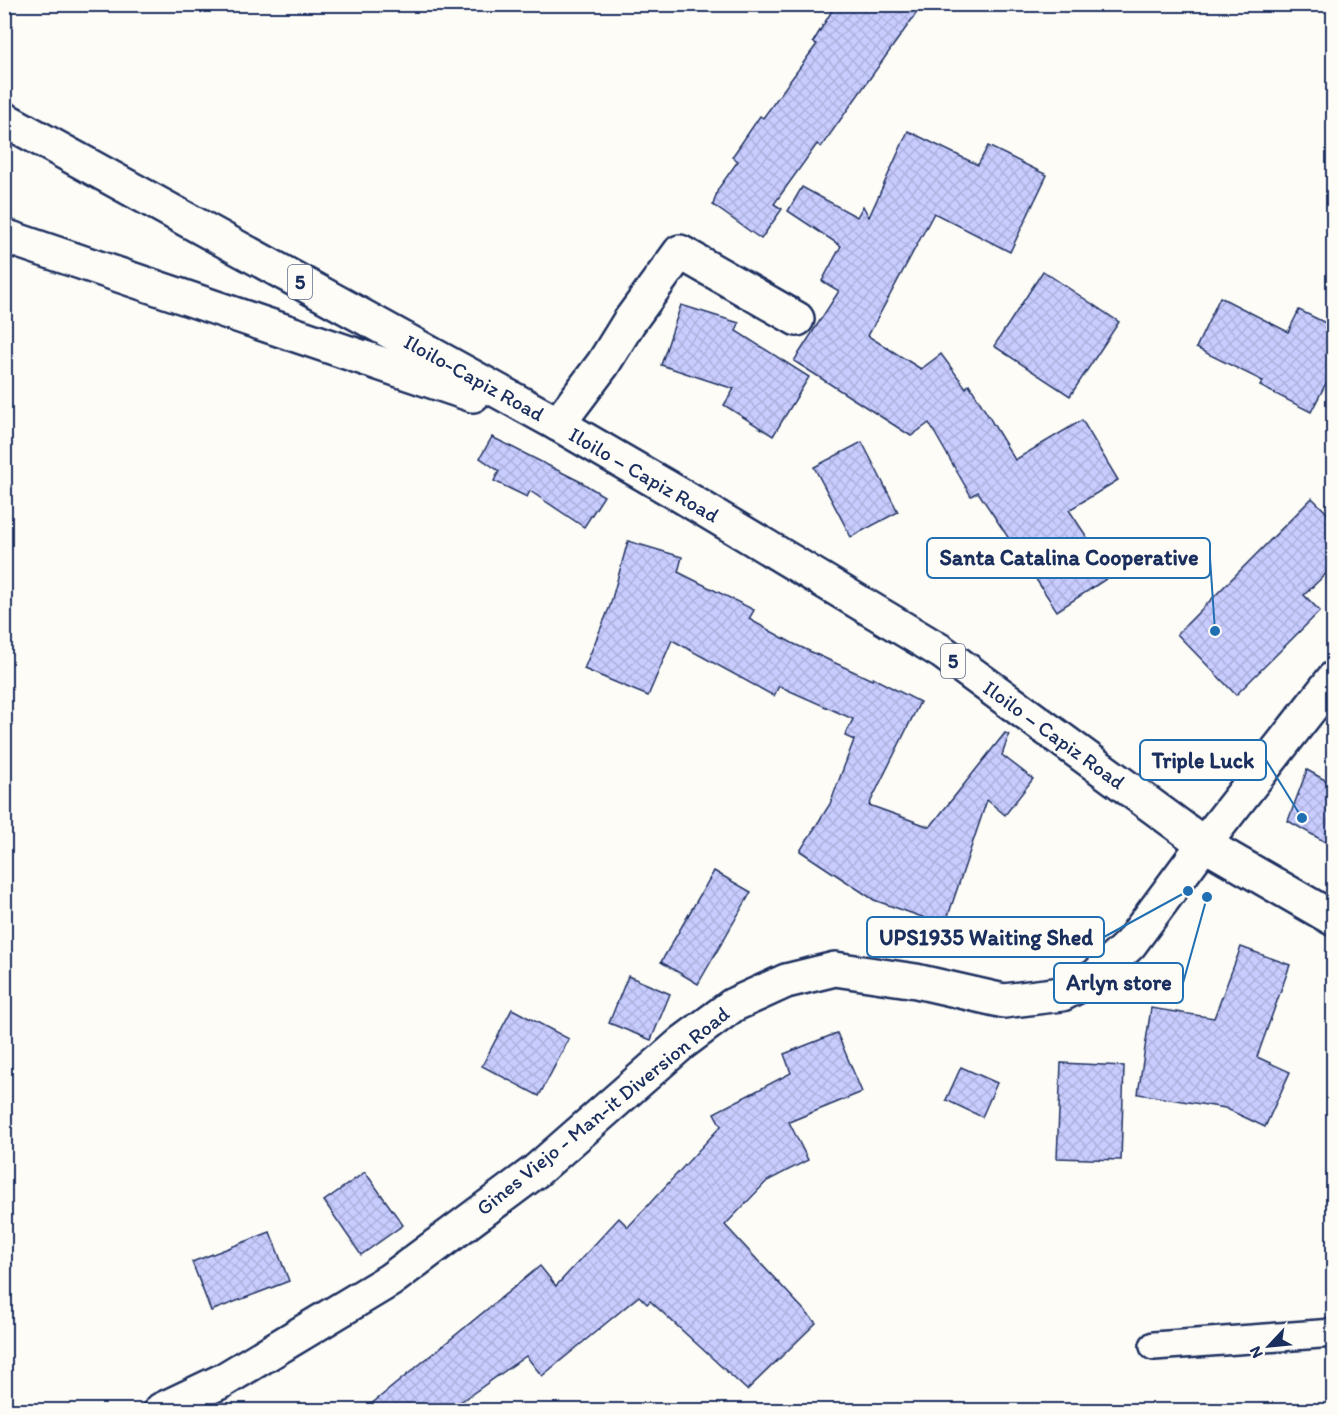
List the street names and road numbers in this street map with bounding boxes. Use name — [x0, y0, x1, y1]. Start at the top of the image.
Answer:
road number: 5 — [288, 265, 312, 299]
street label: Iloilo-Capiz Road — [400, 329, 549, 426]
street label: Iloilo – Capiz Road — [565, 422, 724, 528]
road number: 5 — [941, 644, 965, 678]
street label: Iloilo – Capiz Road — [979, 675, 1130, 795]
street label: Gines Viejo - Man-it Diversion Road — [471, 1001, 735, 1220]

